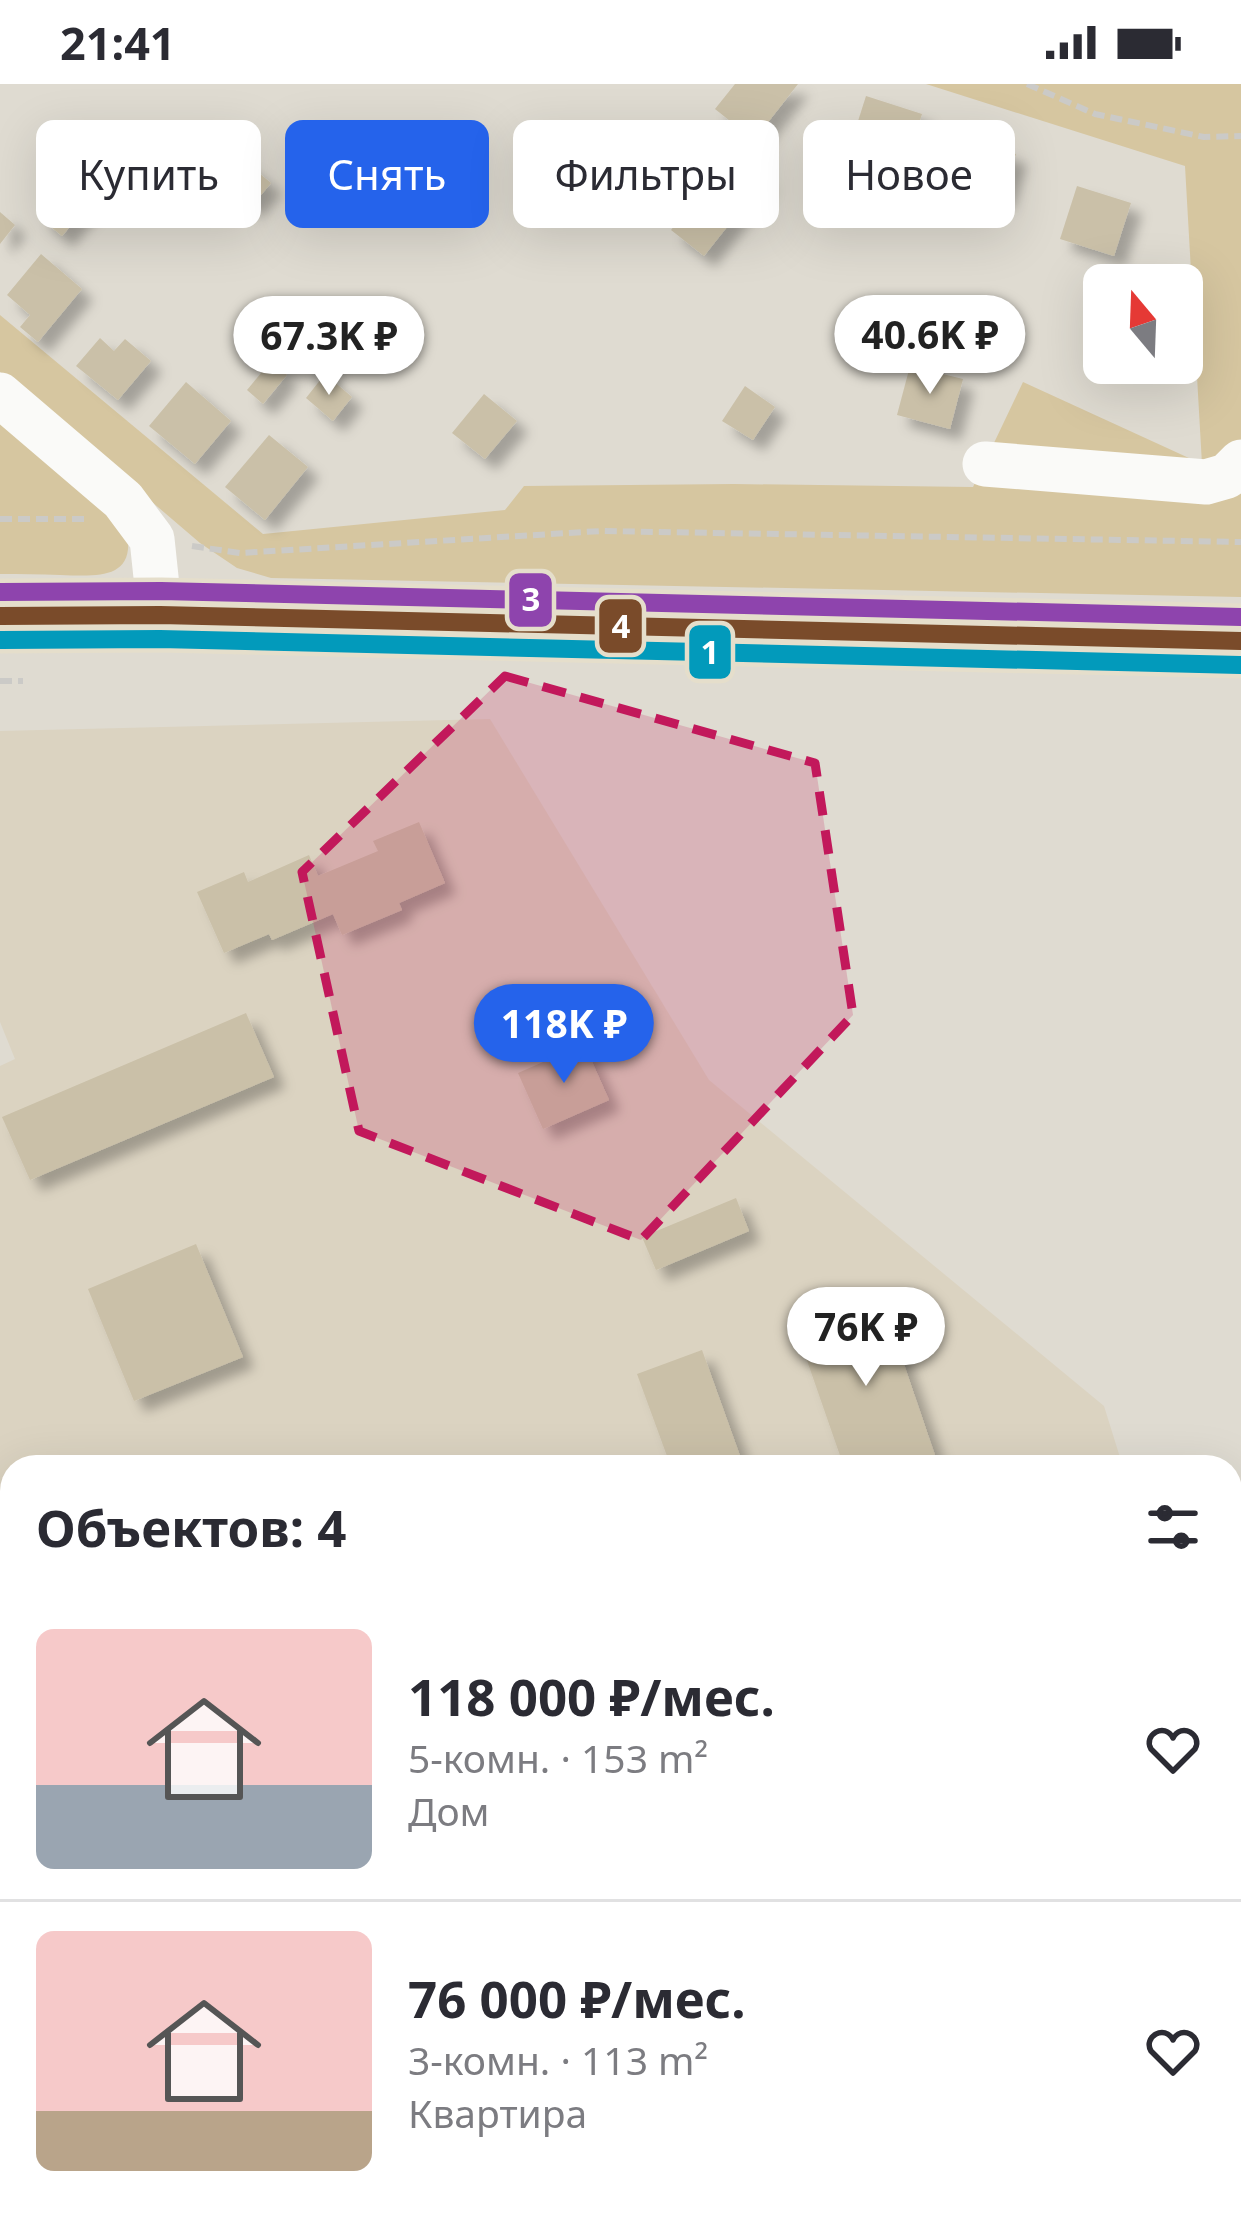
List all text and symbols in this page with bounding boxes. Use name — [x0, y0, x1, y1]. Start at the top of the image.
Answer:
text: 21:41 — [60, 12, 176, 73]
chip: Купить — [36, 120, 261, 228]
chip: Снять — [285, 120, 489, 228]
chip: Фильтры — [513, 120, 779, 228]
chip: Новое — [803, 120, 1015, 228]
north arrow — [1083, 264, 1203, 384]
map controls — [1083, 264, 1203, 384]
pin: 40.6K ₽ — [819, 295, 1041, 397]
pin: 67.3K ₽ — [218, 296, 440, 398]
text: 40.6K ₽ — [861, 307, 999, 360]
text: 67.3K ₽ — [260, 308, 398, 361]
line badge: 3 — [507, 571, 554, 629]
text: 3 — [522, 576, 540, 621]
line badge: 4 — [597, 597, 644, 655]
text: 4 — [612, 603, 631, 648]
line badge: 1 — [687, 623, 733, 681]
text: 1 — [701, 629, 719, 674]
pin: 118K ₽ — [466, 984, 662, 1086]
text: 118K ₽ — [501, 996, 627, 1049]
pin: 76K ₽ — [782, 1287, 950, 1389]
text: 76K ₽ — [814, 1299, 918, 1352]
text: Объектов: 4 — [36, 1492, 346, 1562]
icon: filters — [1140, 1494, 1206, 1560]
text: 118 000 ₽/мес. — [408, 1661, 775, 1731]
icon: home — [132, 1677, 276, 1821]
icon: heart — [1140, 1716, 1206, 1782]
text: 5-комн. · 153 m² — [408, 1731, 708, 1784]
text: Дом — [408, 1784, 490, 1837]
text: 76 000 ₽/мес. — [408, 1963, 746, 2033]
icon: home — [132, 1979, 276, 2123]
icon: heart — [1140, 2018, 1206, 2084]
text: 3-комн. · 113 m² — [408, 2033, 708, 2086]
text: Квартира — [408, 2086, 587, 2139]

